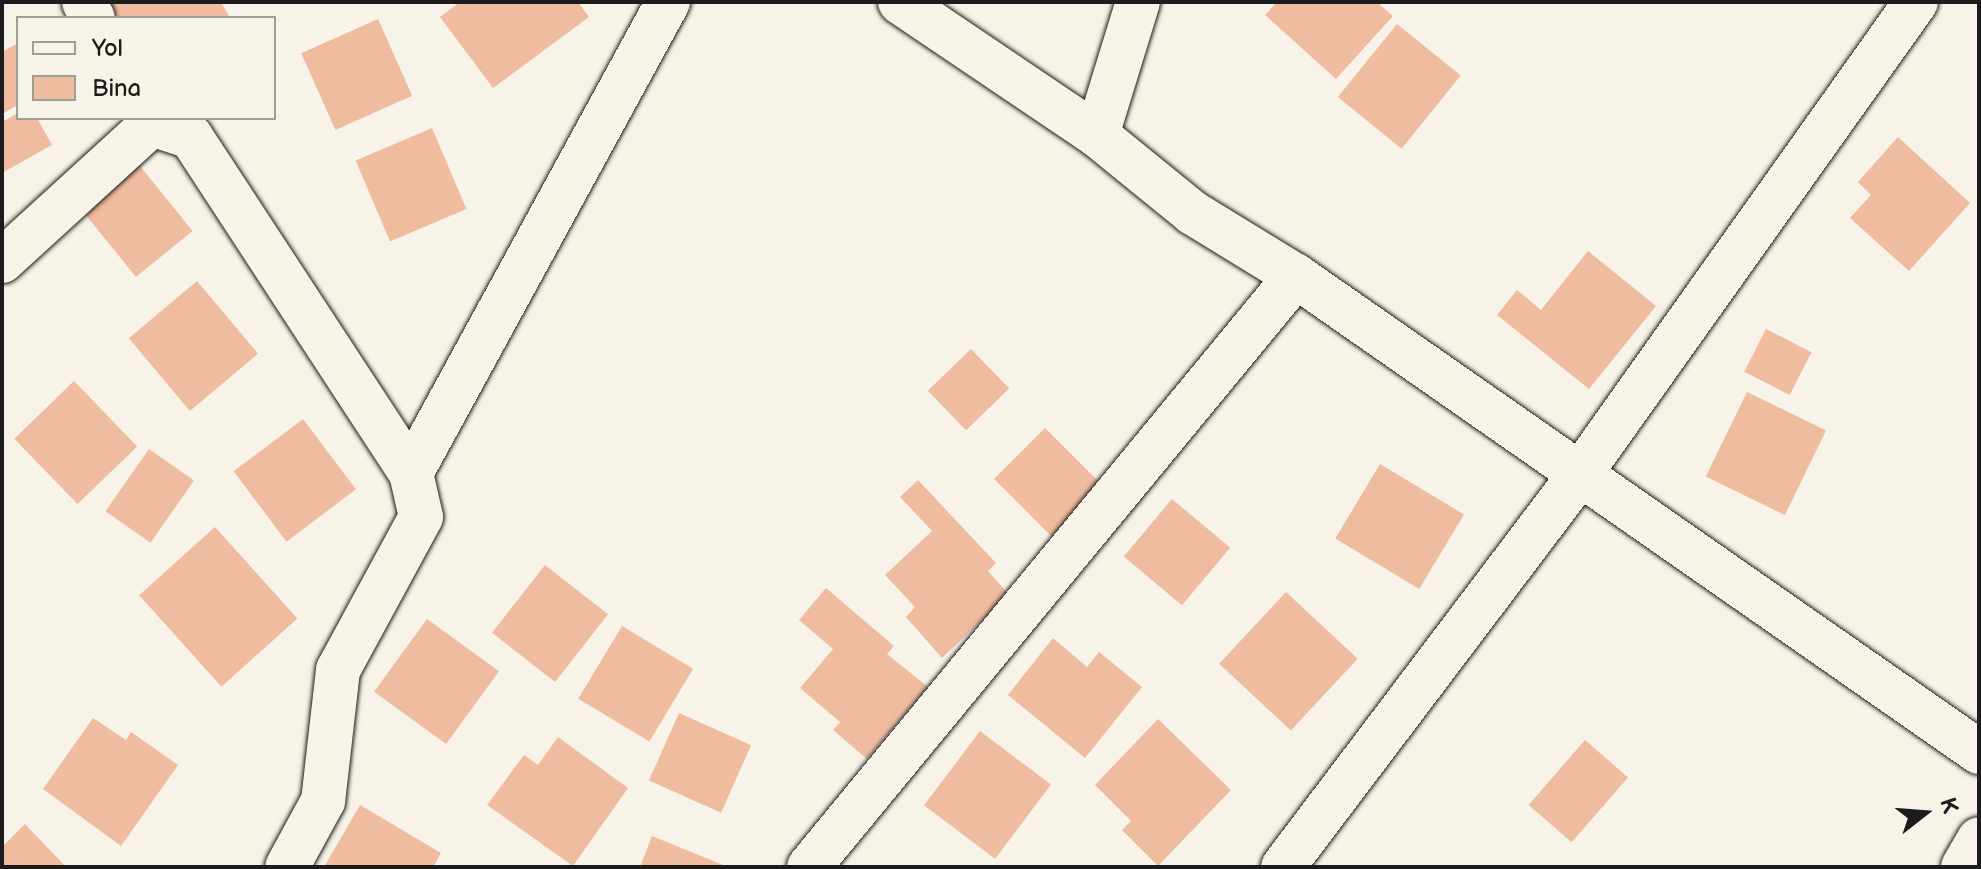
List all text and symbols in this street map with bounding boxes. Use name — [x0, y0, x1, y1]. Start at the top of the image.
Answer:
legend — [16, 16, 276, 120]
text: Yol — [92, 34, 123, 63]
text: Bina — [92, 74, 141, 103]
north arrow — [1885, 773, 1965, 853]
text: K — [1933, 795, 1964, 817]

